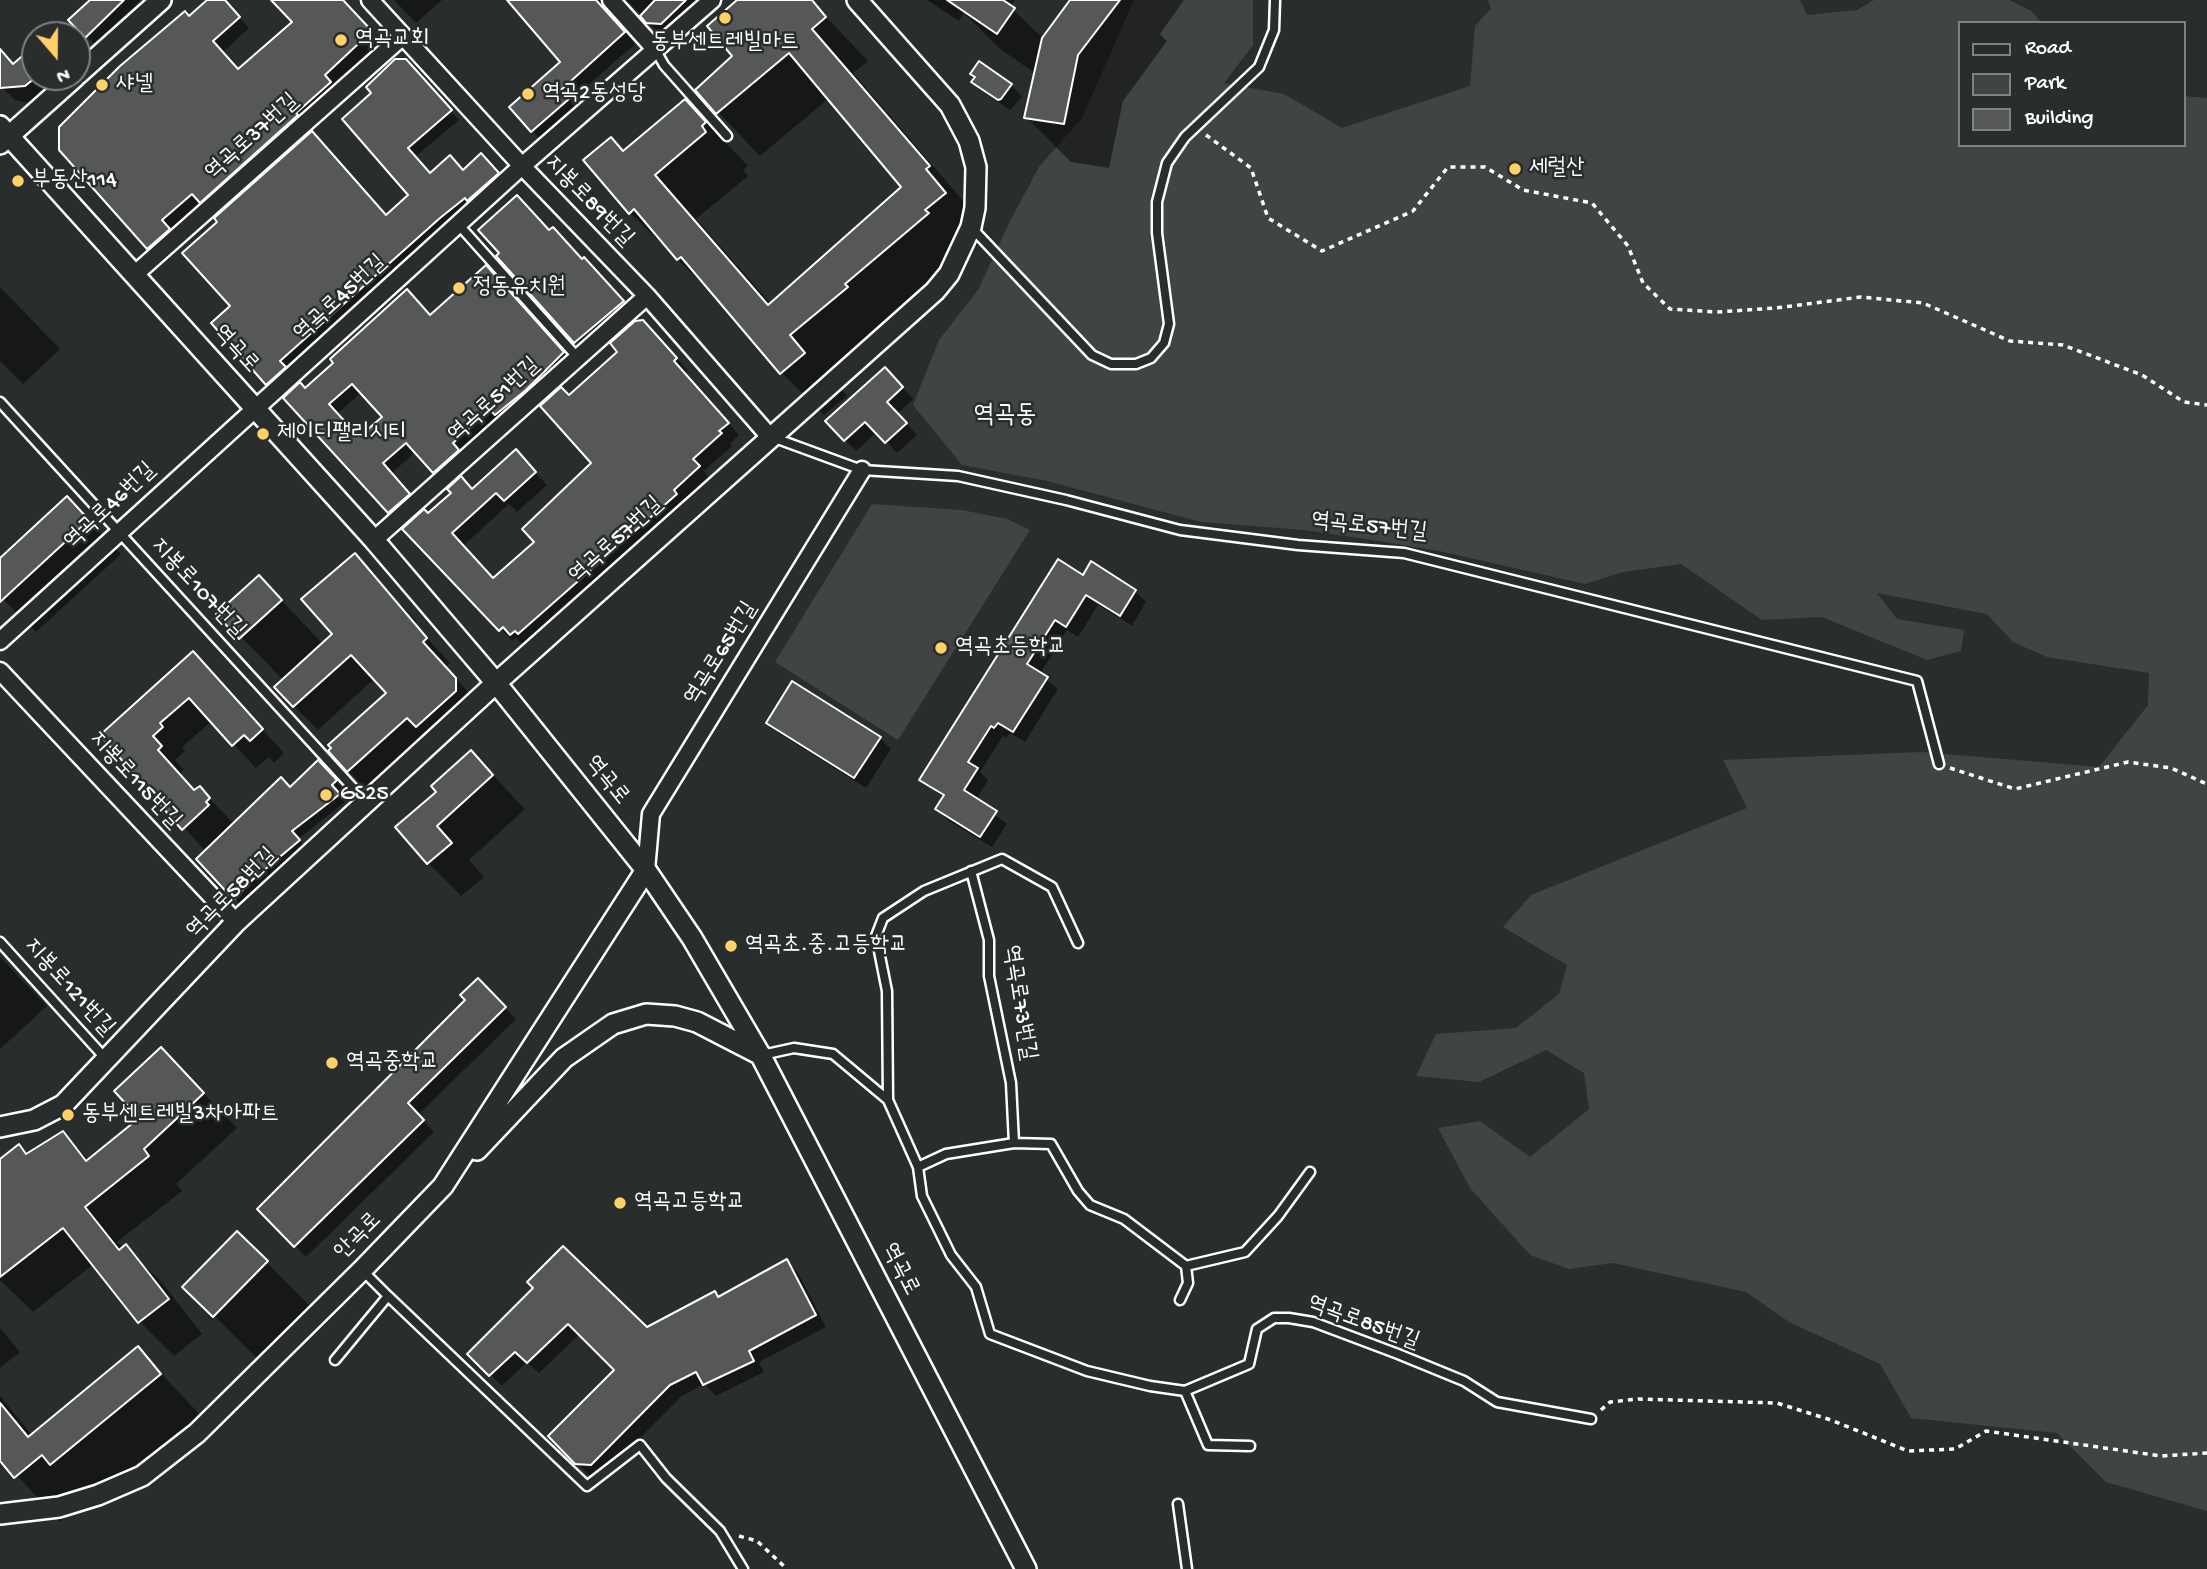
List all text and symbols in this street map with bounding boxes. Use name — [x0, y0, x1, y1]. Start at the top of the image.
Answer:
marker: 동부센트레빌마트 — [717, 10, 733, 26]
north arrow — [21, 21, 91, 91]
legend — [1958, 21, 2186, 147]
place label: 역곡교회 — [355, 26, 429, 54]
place label: 동부센트레빌마트 — [651, 29, 799, 57]
marker: 역곡교회 — [333, 32, 349, 48]
text: Road — [2025, 37, 2071, 62]
text: N — [53, 61, 72, 87]
place label: 샤넬 — [116, 71, 153, 99]
text: Park — [2025, 72, 2065, 97]
marker: 샤넬 — [94, 77, 110, 93]
place label: 역곡2동성당 — [542, 80, 646, 108]
marker: 역곡2동성당 — [520, 86, 536, 102]
street label: 역곡로37번길 — [201, 89, 305, 187]
text: Building — [2025, 107, 2094, 132]
street label: 지봉로89번길 — [538, 150, 638, 254]
place label: 세럴산 — [1529, 155, 1585, 183]
marker: 세럴산 — [1507, 161, 1523, 177]
place label: 부동산114 — [32, 167, 117, 195]
marker: 부동산114 — [10, 173, 26, 189]
street label: 역곡로45번길 — [289, 250, 393, 348]
place label: 정동유치원 — [473, 274, 566, 302]
marker: 정동유치원 — [451, 280, 467, 296]
street label: 역곡로 — [206, 320, 264, 380]
street label: 역곡로51번길 — [443, 353, 547, 449]
district label: 역곡동 — [974, 401, 1036, 433]
place label: 제이디팰리시티 — [277, 420, 407, 448]
marker: 제이디팰리시티 — [255, 426, 271, 442]
street label: 역곡로46번길 — [60, 458, 162, 556]
street label: 역곡로57번길 — [564, 492, 670, 590]
street label: 역곡로57번길 — [1310, 508, 1428, 548]
street label: 지봉로107번길 — [144, 533, 250, 645]
street label: 역곡로65번길 — [679, 597, 765, 711]
place label: 역곡초등학교 — [955, 634, 1066, 662]
marker: 역곡초등학교 — [933, 640, 949, 656]
street label: 지봉로115번길 — [82, 727, 186, 835]
street label: 역곡로 — [578, 751, 634, 811]
place label: GS25 — [340, 781, 389, 809]
marker: GS25 — [318, 787, 334, 803]
street label: 역곡로58번길 — [182, 843, 284, 945]
place label: 역곡초.중.고등학교 — [745, 932, 908, 960]
street label: 지봉로121번길 — [17, 933, 119, 1043]
marker: 역곡초.중.고등학교 — [723, 938, 739, 954]
street label: 역곡로73번길 — [995, 943, 1041, 1063]
place label: 역곡중학교 — [346, 1049, 439, 1077]
marker: 역곡중학교 — [324, 1055, 340, 1071]
place label: 동부센트레빌3차아파트 — [82, 1101, 279, 1129]
marker: 동부센트레빌3차아파트 — [60, 1107, 76, 1123]
place label: 역곡고등학교 — [634, 1189, 745, 1217]
marker: 역곡고등학교 — [612, 1195, 628, 1211]
street label: 안곡로 — [330, 1208, 388, 1266]
street label: 역곡로 — [874, 1239, 924, 1301]
street label: 역곡로85번길 — [1303, 1291, 1423, 1357]

